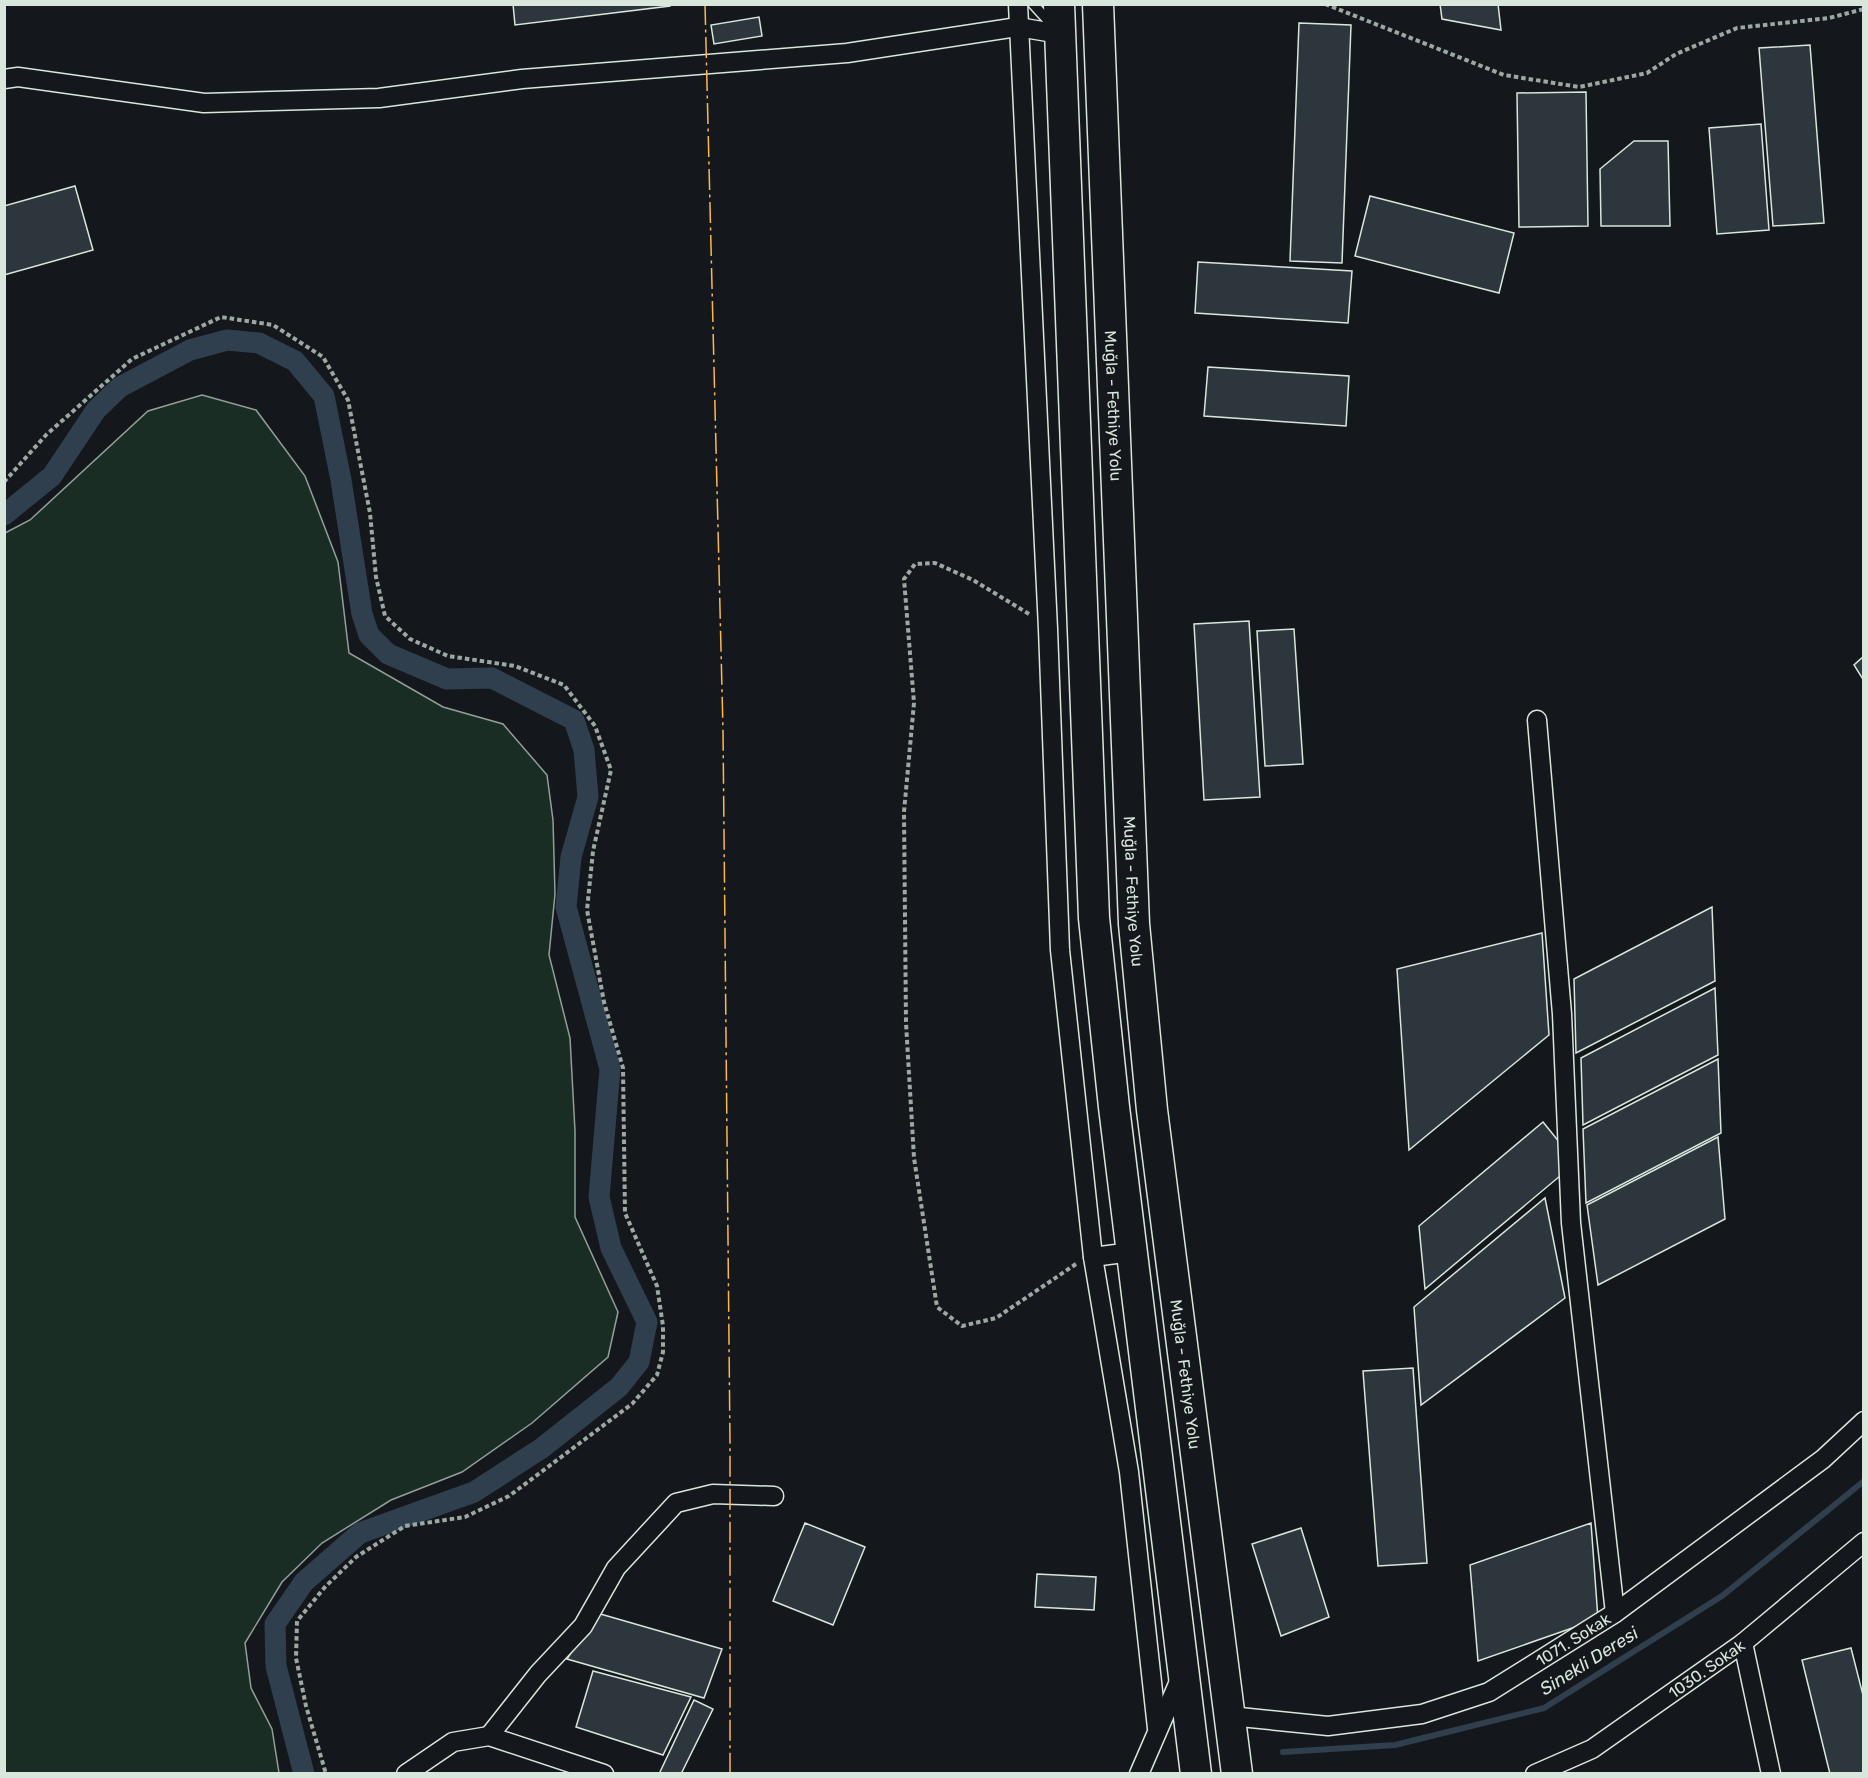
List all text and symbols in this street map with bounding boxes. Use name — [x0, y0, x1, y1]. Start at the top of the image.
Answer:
street label: Muğla - Fethiye Yolu — [1101, 330, 1126, 481]
street label: Muğla - Fethiye Yolu — [1120, 816, 1147, 968]
street label: Muğla - Fethiye Yolu — [1166, 1298, 1204, 1450]
street label: 1071. Sokak — [1533, 1609, 1615, 1670]
water label: Sinekli Deresi — [1536, 1622, 1643, 1700]
street label: 1030. Sokak — [1665, 1635, 1749, 1702]

